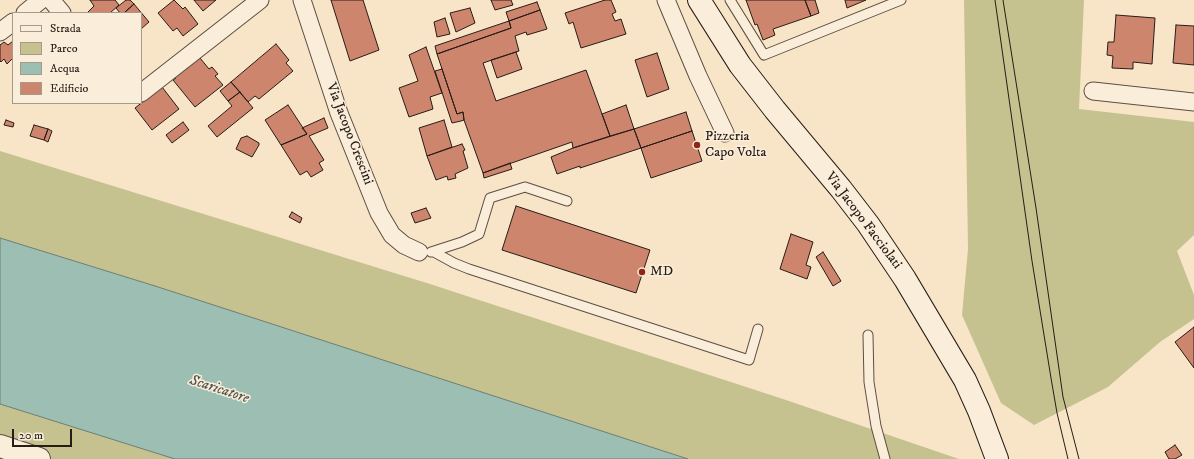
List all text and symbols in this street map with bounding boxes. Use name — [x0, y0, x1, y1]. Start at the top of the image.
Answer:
legend — [12, 12, 142, 104]
text: Strada — [50, 21, 81, 36]
text: Parco — [50, 41, 78, 56]
text: Acqua — [50, 61, 80, 76]
text: Edificio — [50, 81, 88, 96]
street label: Via Jacopo Crescini — [322, 81, 376, 187]
place label: Pizzeria Capo Volta — [705, 129, 767, 162]
marker: Pizzeria Capo Volta — [692, 140, 702, 150]
street label: Via Jacopo Facciolati — [821, 169, 905, 273]
place label: MD — [650, 264, 673, 280]
marker: MD — [637, 267, 647, 277]
water label: Scaricatore — [187, 372, 251, 408]
scale bar — [14, 421, 74, 447]
text: 20 m — [19, 428, 43, 443]

